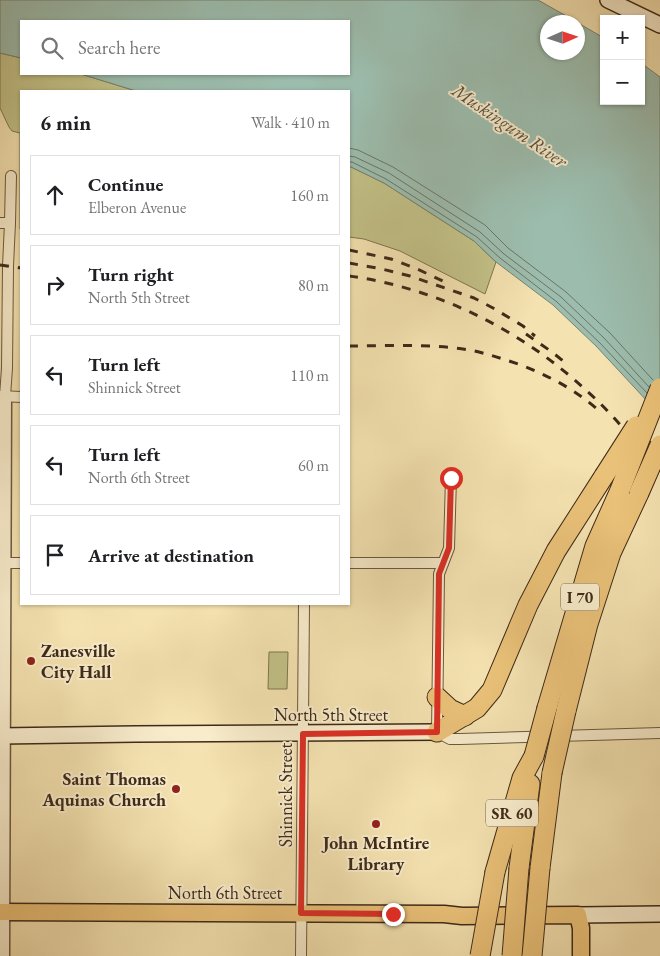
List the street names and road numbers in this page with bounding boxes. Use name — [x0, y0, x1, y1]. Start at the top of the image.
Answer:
road number: I 70 — [561, 584, 599, 610]
street label: North 5th Street — [274, 703, 389, 726]
street label: Shinnick Street — [274, 742, 297, 847]
road number: SR 60 — [486, 800, 538, 826]
street label: North 6th Street — [168, 881, 283, 904]

